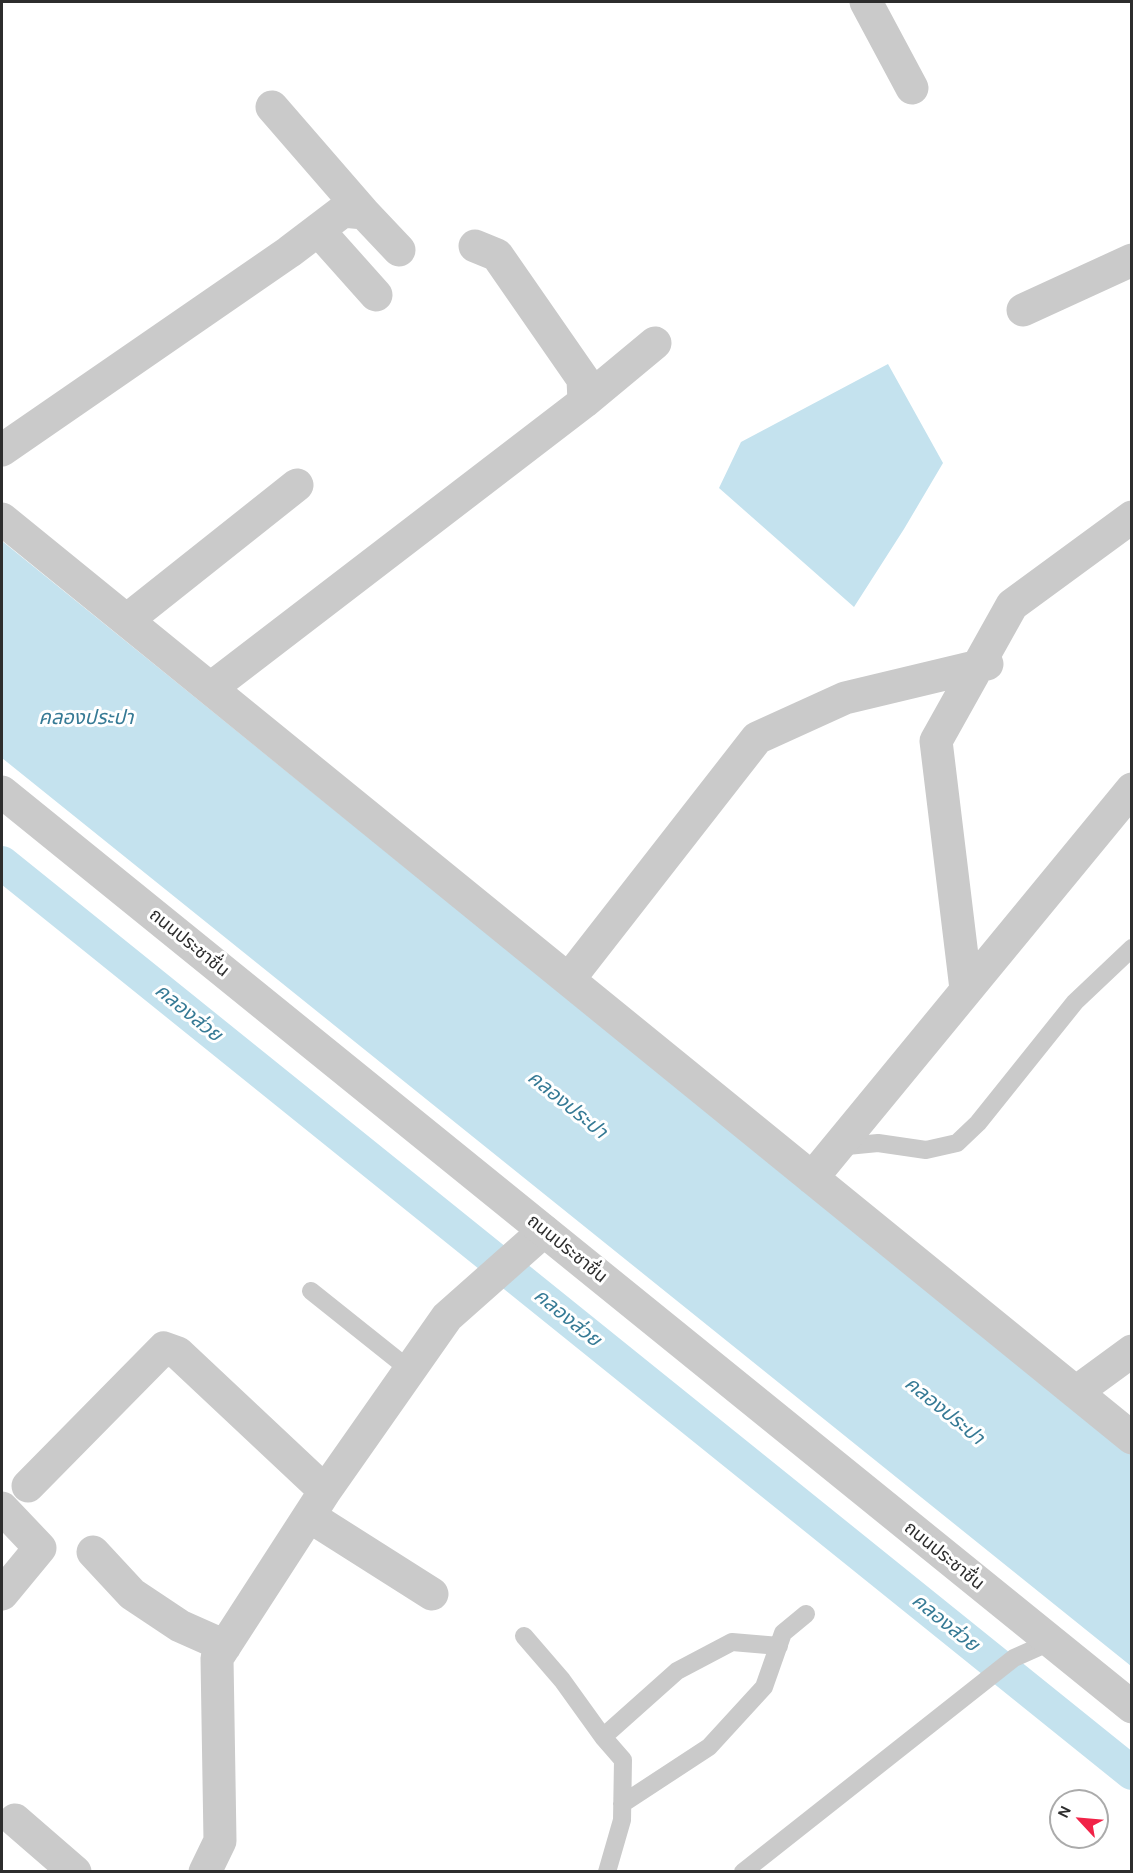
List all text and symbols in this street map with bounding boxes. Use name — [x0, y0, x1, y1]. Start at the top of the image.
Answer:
water label: คลองประปา — [39, 706, 133, 730]
street label: ถนนประชาชื่น — [145, 904, 233, 982]
water label: คลองส่วย — [150, 979, 226, 1047]
water label: คลองประปา — [523, 1066, 611, 1144]
street label: ถนนประชาชื่น — [523, 1210, 611, 1288]
water label: คลองส่วย — [529, 1284, 605, 1352]
water label: คลองประปา — [900, 1372, 988, 1450]
street label: ถนนประชาชื่น — [900, 1517, 988, 1595]
water label: คลองส่วย — [907, 1589, 983, 1657]
north arrow — [1049, 1789, 1109, 1849]
text: N — [1053, 1802, 1075, 1821]

